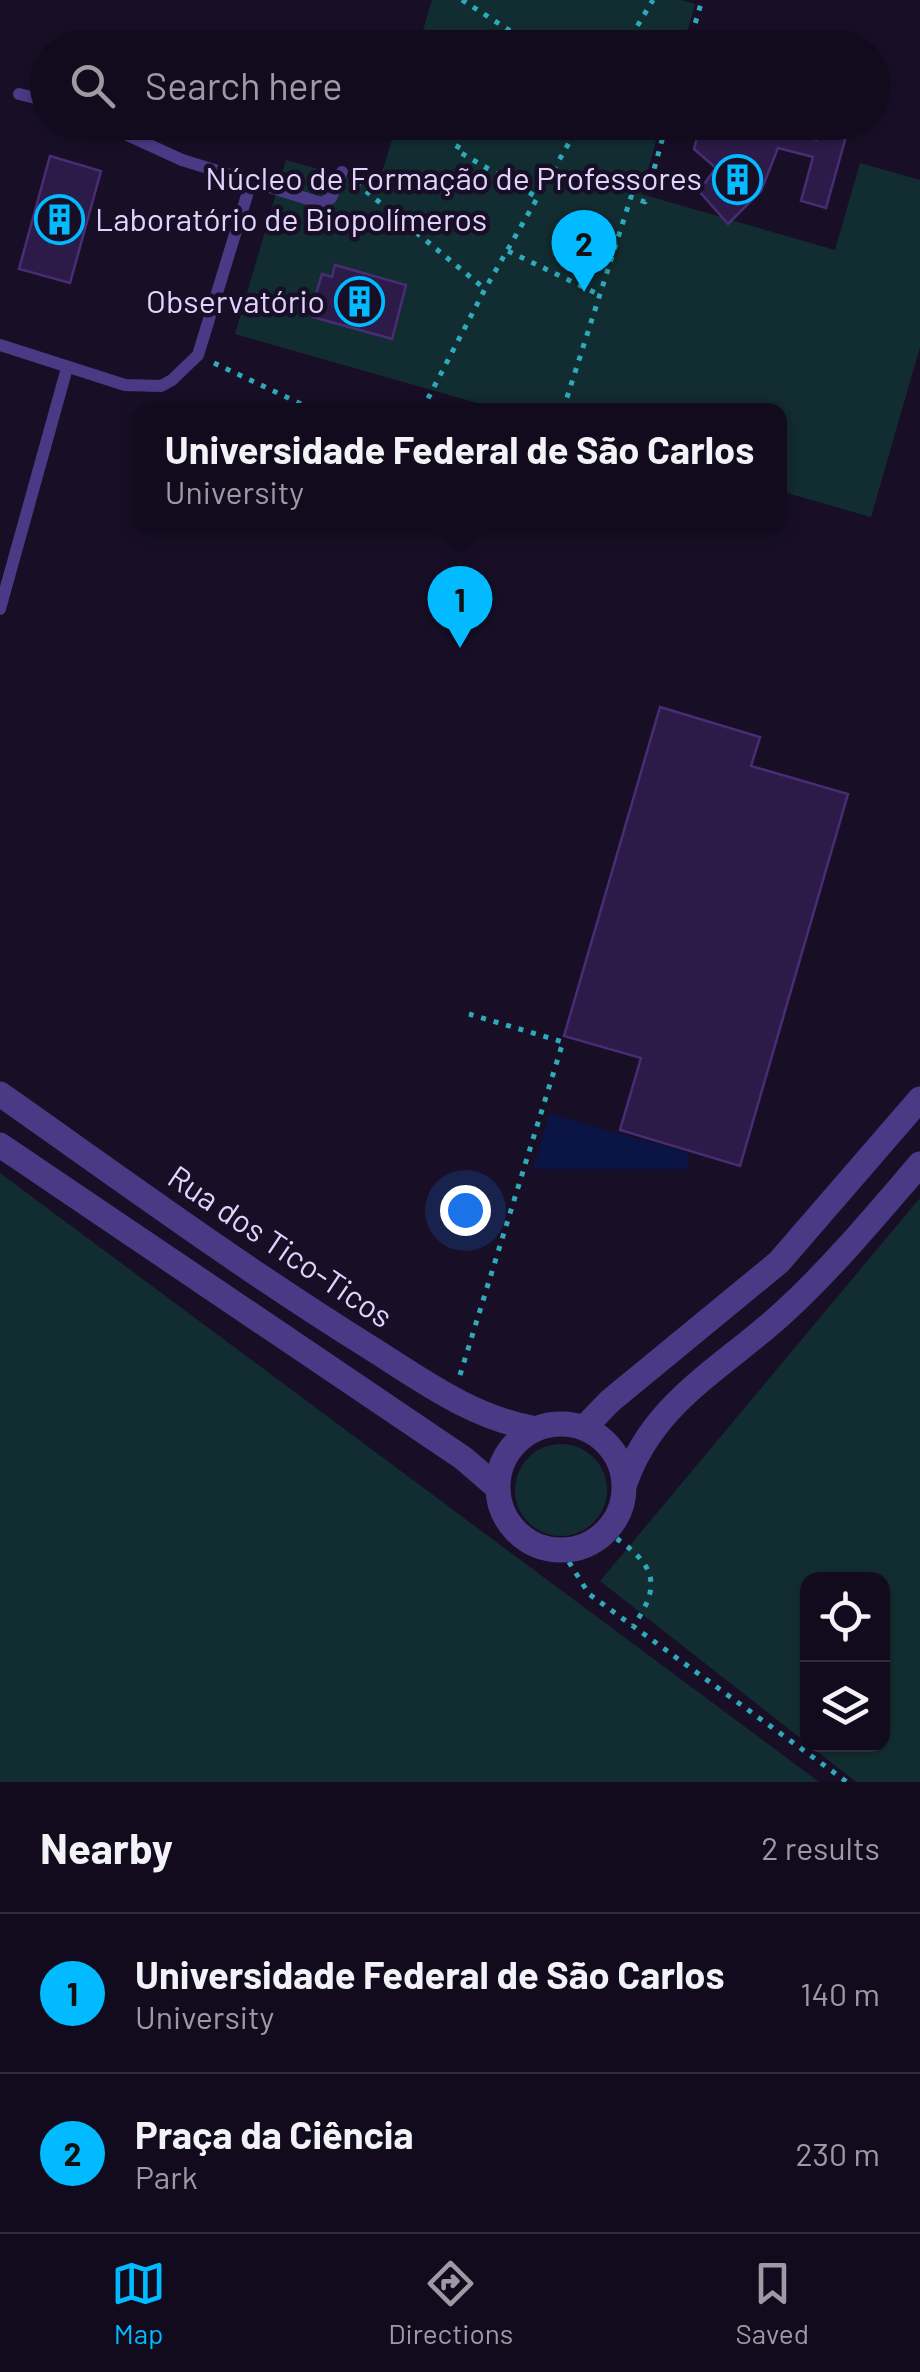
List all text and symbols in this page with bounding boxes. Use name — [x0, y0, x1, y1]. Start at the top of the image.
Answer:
search box — [30, 30, 890, 140]
icon: search — [65, 58, 120, 113]
text: Search here — [145, 62, 343, 108]
building icon: Núcleo de Formação de Professores — [711, 153, 763, 205]
place label: Núcleo de Formação de Professores — [205, 158, 702, 196]
building icon: Laboratório de Biopolímeros — [34, 194, 86, 246]
place label: Laboratório de Biopolímeros — [95, 199, 487, 237]
pin: 2 — [552, 210, 616, 292]
building icon: Observatório — [334, 276, 386, 328]
place label: Observatório — [146, 281, 325, 319]
popup — [132, 403, 787, 533]
text: Universidade Federal de São Carlos — [165, 426, 754, 472]
text: University — [165, 472, 304, 510]
pin: 1 — [428, 566, 492, 648]
street label: Rua dos Tico-Ticos — [162, 1156, 400, 1334]
your location — [440, 1185, 491, 1236]
map controls — [800, 1572, 890, 1752]
button: locate — [800, 1572, 890, 1662]
button: layers — [800, 1662, 890, 1752]
text: Nearby — [40, 1822, 173, 1872]
text: 2 results — [761, 1828, 880, 1866]
text: Universidade Federal de São Carlos — [135, 1951, 725, 1997]
text: 1 — [67, 1974, 78, 2012]
text: 140 m — [800, 1974, 880, 2012]
text: University — [135, 1997, 274, 2035]
text: Praça da Ciência — [135, 2111, 414, 2157]
text: 2 — [64, 2134, 81, 2172]
text: 230 m — [796, 2134, 880, 2172]
text: Park — [135, 2157, 198, 2195]
tab: Map — [111, 2256, 166, 2350]
tab: Directions — [388, 2256, 513, 2350]
tab: Saved — [735, 2256, 809, 2350]

